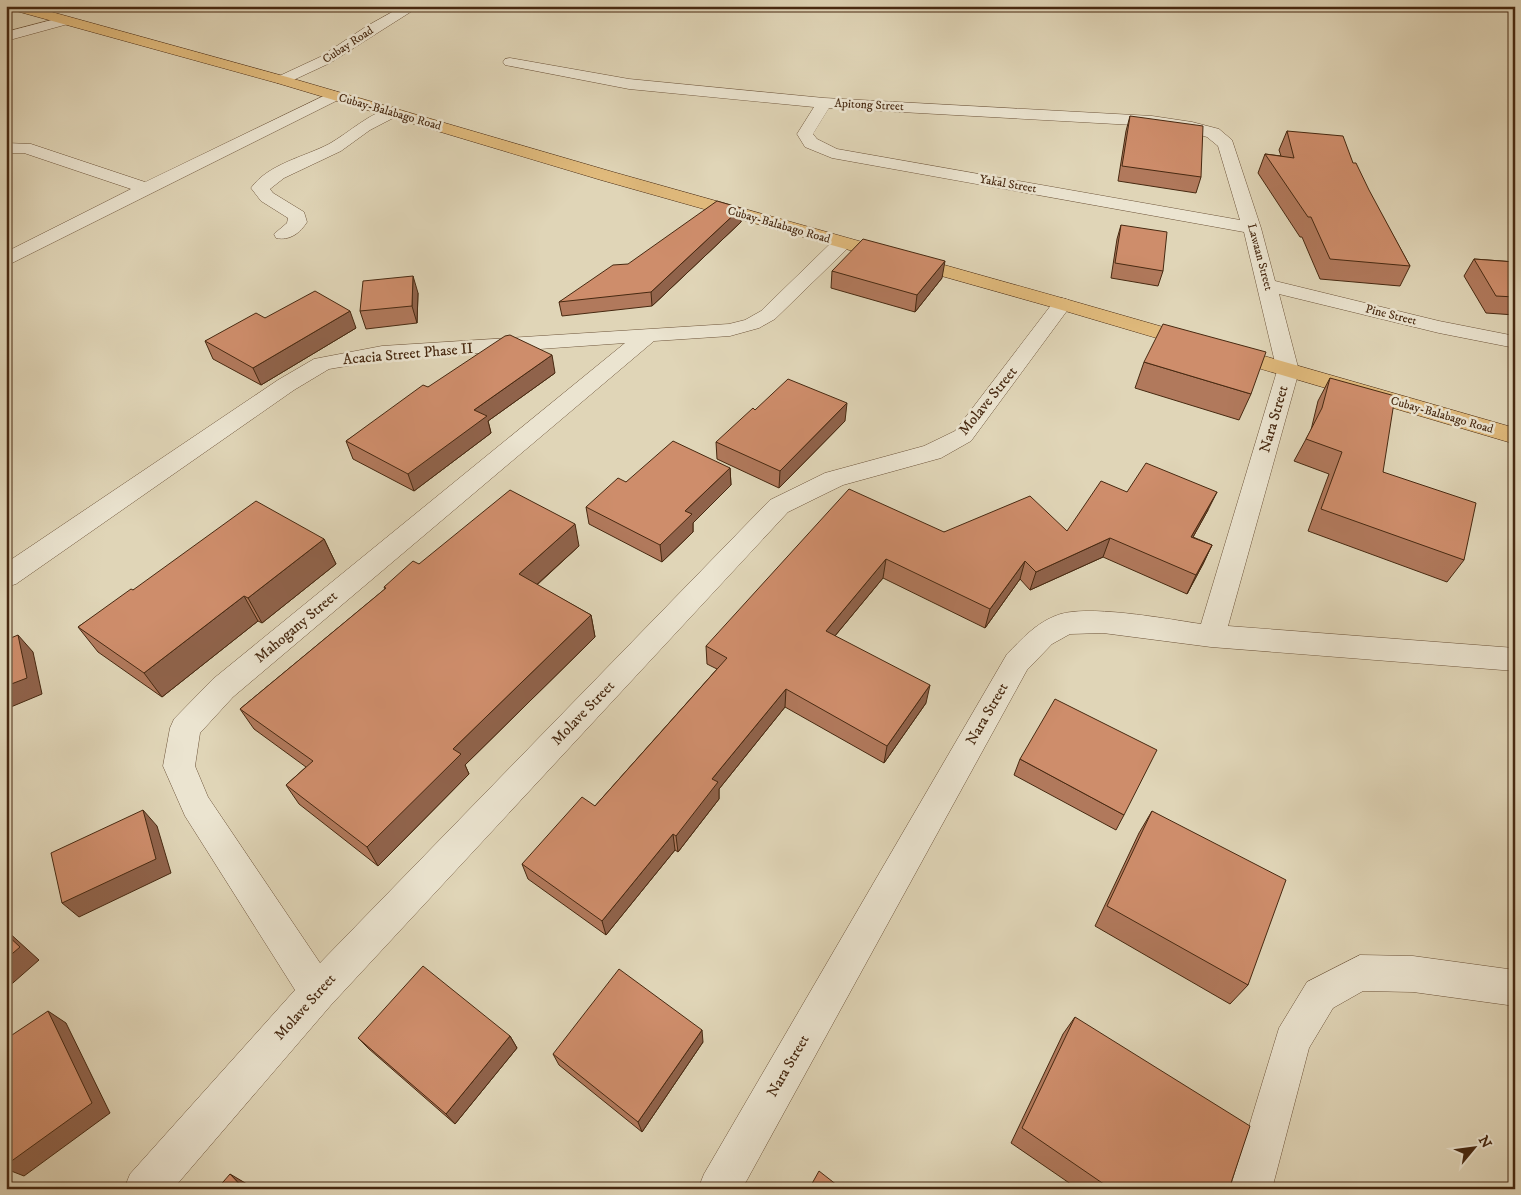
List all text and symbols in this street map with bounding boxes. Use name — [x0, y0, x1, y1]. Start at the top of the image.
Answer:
street label: Cubay Road — [320, 23, 376, 67]
street label: Cubay-Balabago Road — [337, 90, 443, 134]
street label: Apitong Street — [834, 96, 904, 114]
street label: Yakal Street — [978, 172, 1038, 196]
street label: Cubay-Balabago Road — [726, 203, 832, 247]
street label: Lawaan Street — [1244, 222, 1276, 292]
street label: Pine Street — [1364, 301, 1418, 329]
street label: Acacia Street Phase II — [342, 339, 474, 369]
street label: Molave Street — [954, 363, 1022, 439]
street label: Nara Street — [1255, 383, 1293, 455]
street label: Cubay-Balabago Road — [1389, 393, 1495, 437]
street label: Mahogany Street — [251, 587, 341, 667]
street label: Molave Street — [547, 676, 619, 749]
street label: Nara Street — [962, 679, 1013, 749]
street label: Molave Street — [270, 970, 340, 1044]
street label: Nara Street — [763, 1031, 814, 1101]
north arrow — [1448, 1122, 1498, 1172]
text: N — [1474, 1133, 1495, 1152]

